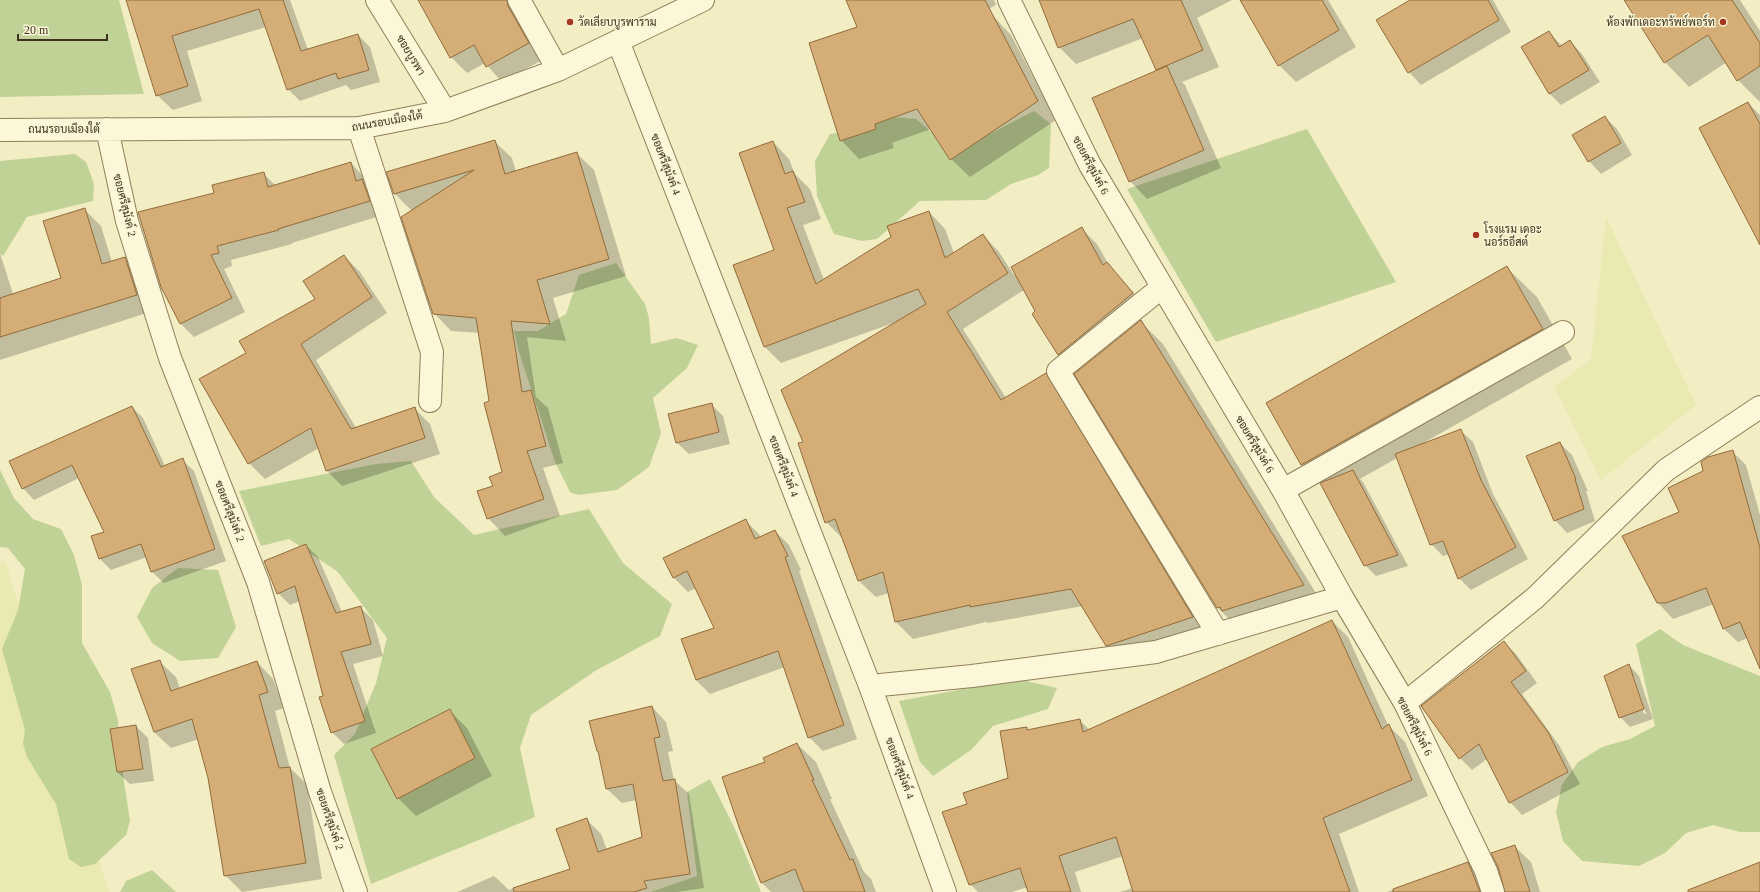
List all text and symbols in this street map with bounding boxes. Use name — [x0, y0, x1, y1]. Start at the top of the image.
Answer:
place label: วัดเลียบบูรพาราม — [578, 14, 656, 30]
place label: ห้องพักเดอะทรัพย์พอร์ท — [1606, 14, 1715, 28]
scale bar — [18, 16, 107, 42]
marker: วัดเลียบบูรพาราม — [565, 17, 575, 27]
marker: ห้องพักเดอะทรัพย์พอร์ท — [1718, 17, 1728, 27]
text: 20 m — [24, 23, 49, 37]
street label: ซอยบูรพา — [393, 33, 428, 78]
street label: ถนนรอบเมืองใต้ — [350, 107, 424, 133]
street label: ถนนรอบเมืองใต้ — [28, 121, 101, 135]
street label: ซอยศรีสุมังค์ 4 — [646, 131, 685, 198]
street label: ซอยศรีสุมังค์ 6 — [1068, 133, 1113, 198]
street label: ซอยศรีสุมังค์ 2 — [108, 172, 141, 238]
place label: โรงแรม เดอะ นอร์ธอีสต์ — [1483, 221, 1542, 248]
marker: โรงแรม เดอะ นอร์ธอีสต์ — [1471, 230, 1481, 240]
street label: ซอยศรีสุมังค์ 6 — [1231, 412, 1279, 477]
street label: ซอยศรีสุมังค์ 4 — [764, 433, 803, 500]
street label: ซอยศรีสุมังค์ 2 — [210, 478, 249, 544]
street label: ซอยศรีสุมังค์ 6 — [1392, 694, 1437, 759]
street label: ซอยศรีสุมังค์ 4 — [881, 735, 919, 802]
street label: ซอยศรีสุมังค์ 2 — [311, 786, 348, 852]

